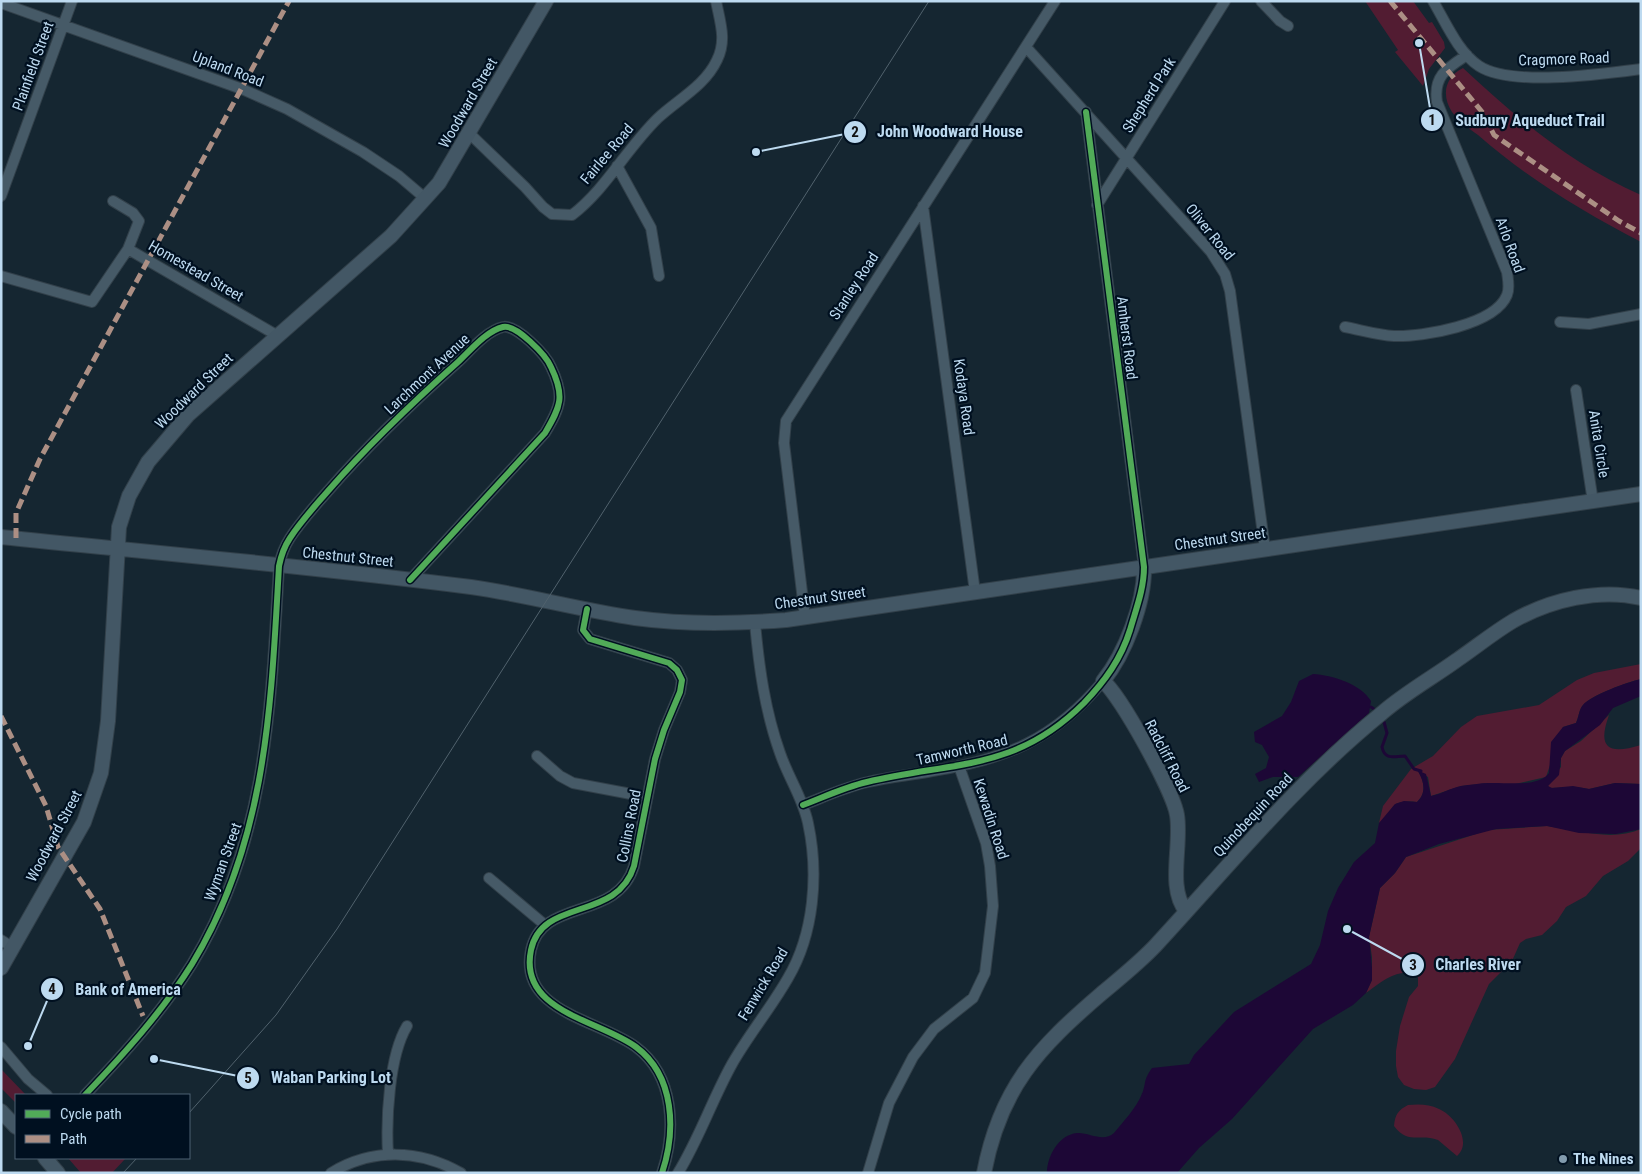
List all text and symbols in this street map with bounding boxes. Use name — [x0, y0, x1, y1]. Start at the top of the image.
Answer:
street label: Plainfield Street — [9, 19, 57, 113]
street label: Upland Road — [190, 47, 266, 91]
street label: Cragmore Road — [1518, 48, 1610, 70]
street label: Shepherd Park — [1119, 54, 1179, 136]
street label: Woodward Street — [435, 55, 501, 151]
callout: Sudbury Aqueduct Trail — [1420, 105, 1615, 136]
text: 1 — [1428, 111, 1436, 129]
text: Sudbury Aqueduct Trail — [1455, 111, 1605, 130]
callout: John Woodward House — [842, 116, 1033, 147]
street label: Fairlee Road — [577, 120, 637, 188]
text: John Woodward House — [877, 122, 1023, 141]
text: 2 — [851, 123, 859, 141]
street label: Oliver Road — [1182, 200, 1238, 264]
street label: Arlo Road — [1492, 215, 1528, 275]
street label: Homestead Street — [145, 237, 247, 305]
street label: Stanley Road — [826, 249, 882, 323]
street label: Amherst Road — [1113, 295, 1141, 381]
street label: Larchmont Avenue — [381, 330, 473, 418]
street label: Woodward Street — [151, 349, 237, 433]
street label: Kodaya Road — [950, 358, 978, 436]
street label: Anita Circle — [1585, 409, 1613, 479]
street label: Chestnut Street — [1173, 524, 1267, 554]
street label: Chestnut Street — [302, 543, 394, 571]
street label: Chestnut Street — [773, 583, 867, 613]
street label: Radcliff Road — [1141, 717, 1193, 795]
street label: Tamworth Road — [915, 731, 1009, 769]
street label: Quinobequin Road — [1210, 769, 1296, 861]
street label: Kewadin Road — [970, 776, 1012, 862]
street label: Woodward Street — [22, 787, 86, 885]
street label: Collins Road — [613, 788, 645, 864]
street label: Wyman Street — [201, 820, 245, 904]
street label: Fenwick Road — [734, 944, 792, 1024]
callout: Charles River — [1401, 949, 1531, 980]
text: Charles River — [1435, 955, 1521, 974]
text: 3 — [1409, 956, 1417, 974]
callout: Bank of America — [40, 974, 190, 1005]
text: 4 — [48, 980, 56, 998]
text: Bank of America — [75, 980, 181, 999]
callout: Waban Parking Lot — [236, 1062, 401, 1093]
text: Waban Parking Lot — [271, 1068, 391, 1087]
text: 5 — [244, 1069, 252, 1087]
legend — [15, 1094, 190, 1159]
text: Cycle path — [60, 1105, 122, 1123]
text: Path — [60, 1130, 87, 1148]
place label: The Nines — [1573, 1150, 1634, 1168]
marker: The Nines — [1557, 1153, 1569, 1165]

